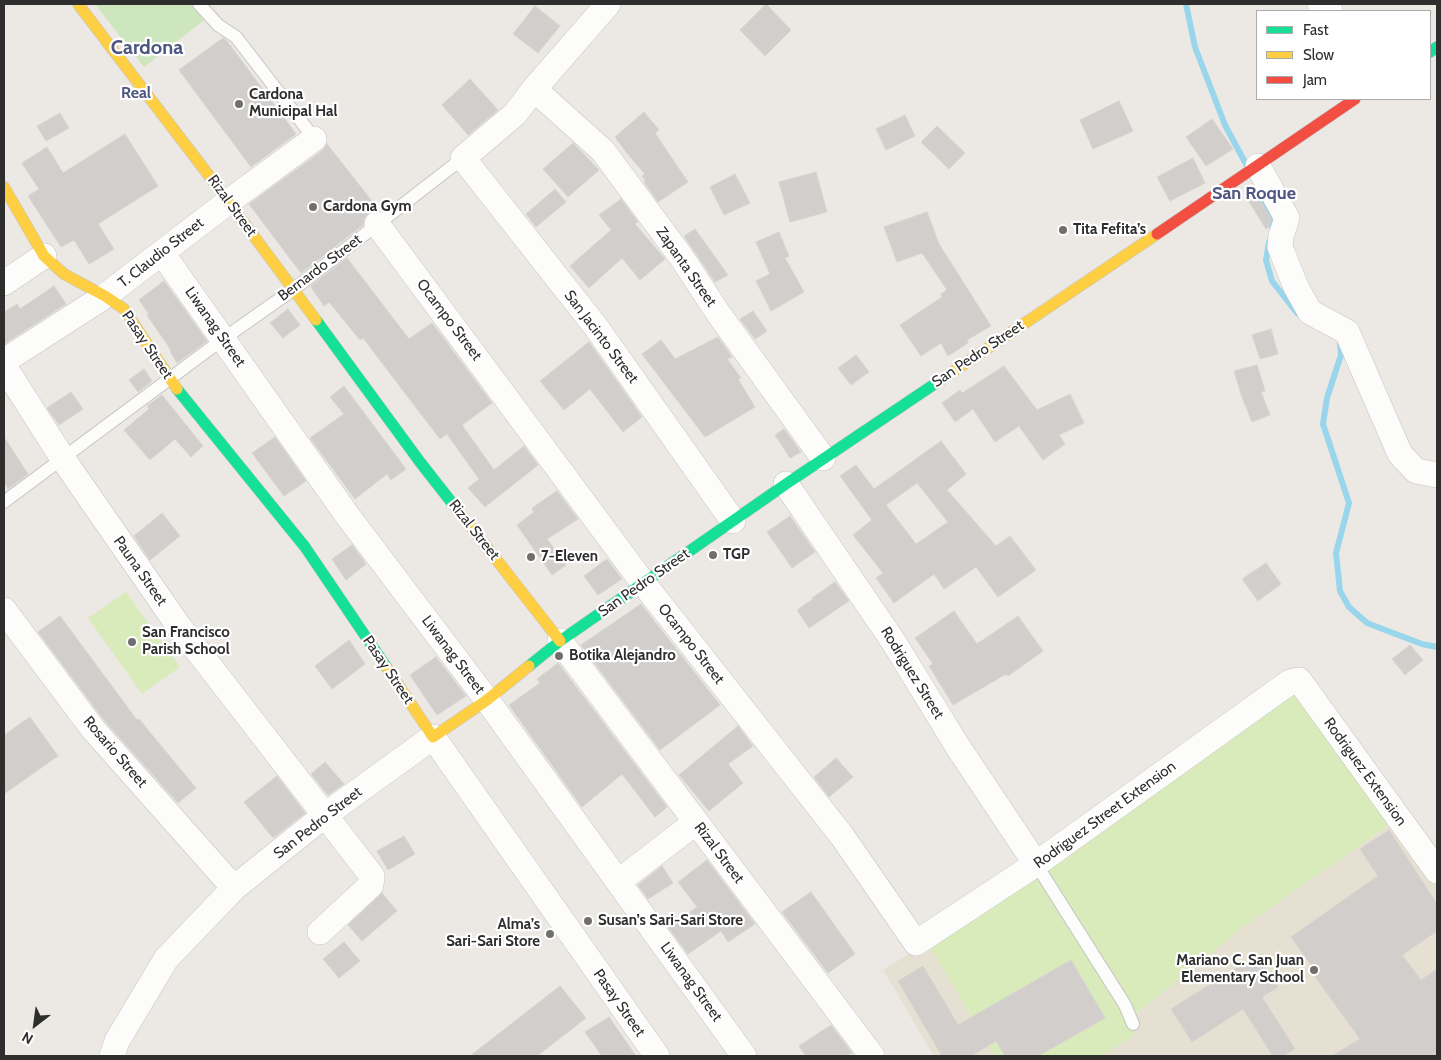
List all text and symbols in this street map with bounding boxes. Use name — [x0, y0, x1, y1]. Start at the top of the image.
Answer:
legend — [1256, 10, 1431, 100]
text: Fast — [1303, 21, 1328, 39]
district label: Cardona — [111, 36, 183, 60]
text: Slow — [1303, 46, 1334, 64]
text: Jam — [1303, 71, 1327, 89]
district label: Real — [121, 83, 151, 103]
place label: Cardona Municipal Hal — [249, 86, 337, 121]
marker: Cardona Municipal Hal — [233, 98, 245, 110]
street label: Rizal Street — [204, 172, 260, 240]
district label: San Roque — [1212, 183, 1296, 205]
place label: Cardona Gym — [323, 198, 412, 216]
marker: Cardona Gym — [307, 201, 319, 213]
street label: T. Claudio Street — [115, 214, 207, 292]
place label: Tita Fefita’s — [1073, 221, 1146, 239]
street label: Zapanta Street — [652, 224, 720, 310]
marker: Tita Fefita’s — [1057, 224, 1069, 236]
street label: Bernardo Street — [275, 231, 365, 305]
street label: Ocampo Street — [413, 276, 485, 364]
street label: Liwanag Street — [181, 283, 249, 371]
street label: San Jacinto Street — [560, 287, 642, 387]
street label: Pasay Street — [118, 308, 176, 382]
street label: San Pedro Street — [929, 317, 1027, 391]
street label: Rizal Street — [445, 496, 503, 564]
street label: Pauna Street — [109, 533, 171, 609]
street label: San Pedro Street — [595, 545, 693, 621]
place label: TGP — [723, 546, 750, 564]
place label: 7-Eleven — [541, 548, 598, 566]
marker: TGP — [707, 549, 719, 561]
marker: 7-Eleven — [525, 551, 537, 563]
street label: Ocampo Street — [654, 600, 728, 688]
street label: Liwanag Street — [418, 612, 488, 698]
place label: San Francisco Parish School — [142, 624, 230, 659]
street label: Rodriguez Street — [876, 624, 948, 722]
street label: Pasay Street — [359, 633, 417, 707]
marker: San Francisco Parish School — [126, 636, 138, 648]
place label: Botika Alejandro — [569, 647, 676, 665]
marker: Botika Alejandro — [553, 650, 565, 662]
street label: Rosario Street — [79, 713, 151, 791]
street label: Rodriguez Extension — [1320, 714, 1410, 830]
street label: Rodriguez Street Extension — [1030, 757, 1180, 873]
street label: San Pedro Street — [270, 783, 366, 863]
street label: Rizal Street — [690, 819, 748, 887]
place label: Susan’s Sari-Sari Store — [598, 912, 743, 930]
marker: Susan’s Sari-Sari Store — [582, 915, 594, 927]
place label: Alma’s Sari-Sari Store — [446, 916, 540, 951]
marker: Alma’s Sari-Sari Store — [544, 928, 556, 940]
street label: Liwanag Street — [656, 939, 726, 1025]
place label: Mariano C. San Juan Elementary School — [1176, 952, 1304, 987]
marker: Mariano C. San Juan Elementary School — [1308, 964, 1320, 976]
street label: Pasay Street — [589, 966, 649, 1040]
north arrow — [10, 1000, 60, 1050]
text: N — [19, 1028, 36, 1048]

